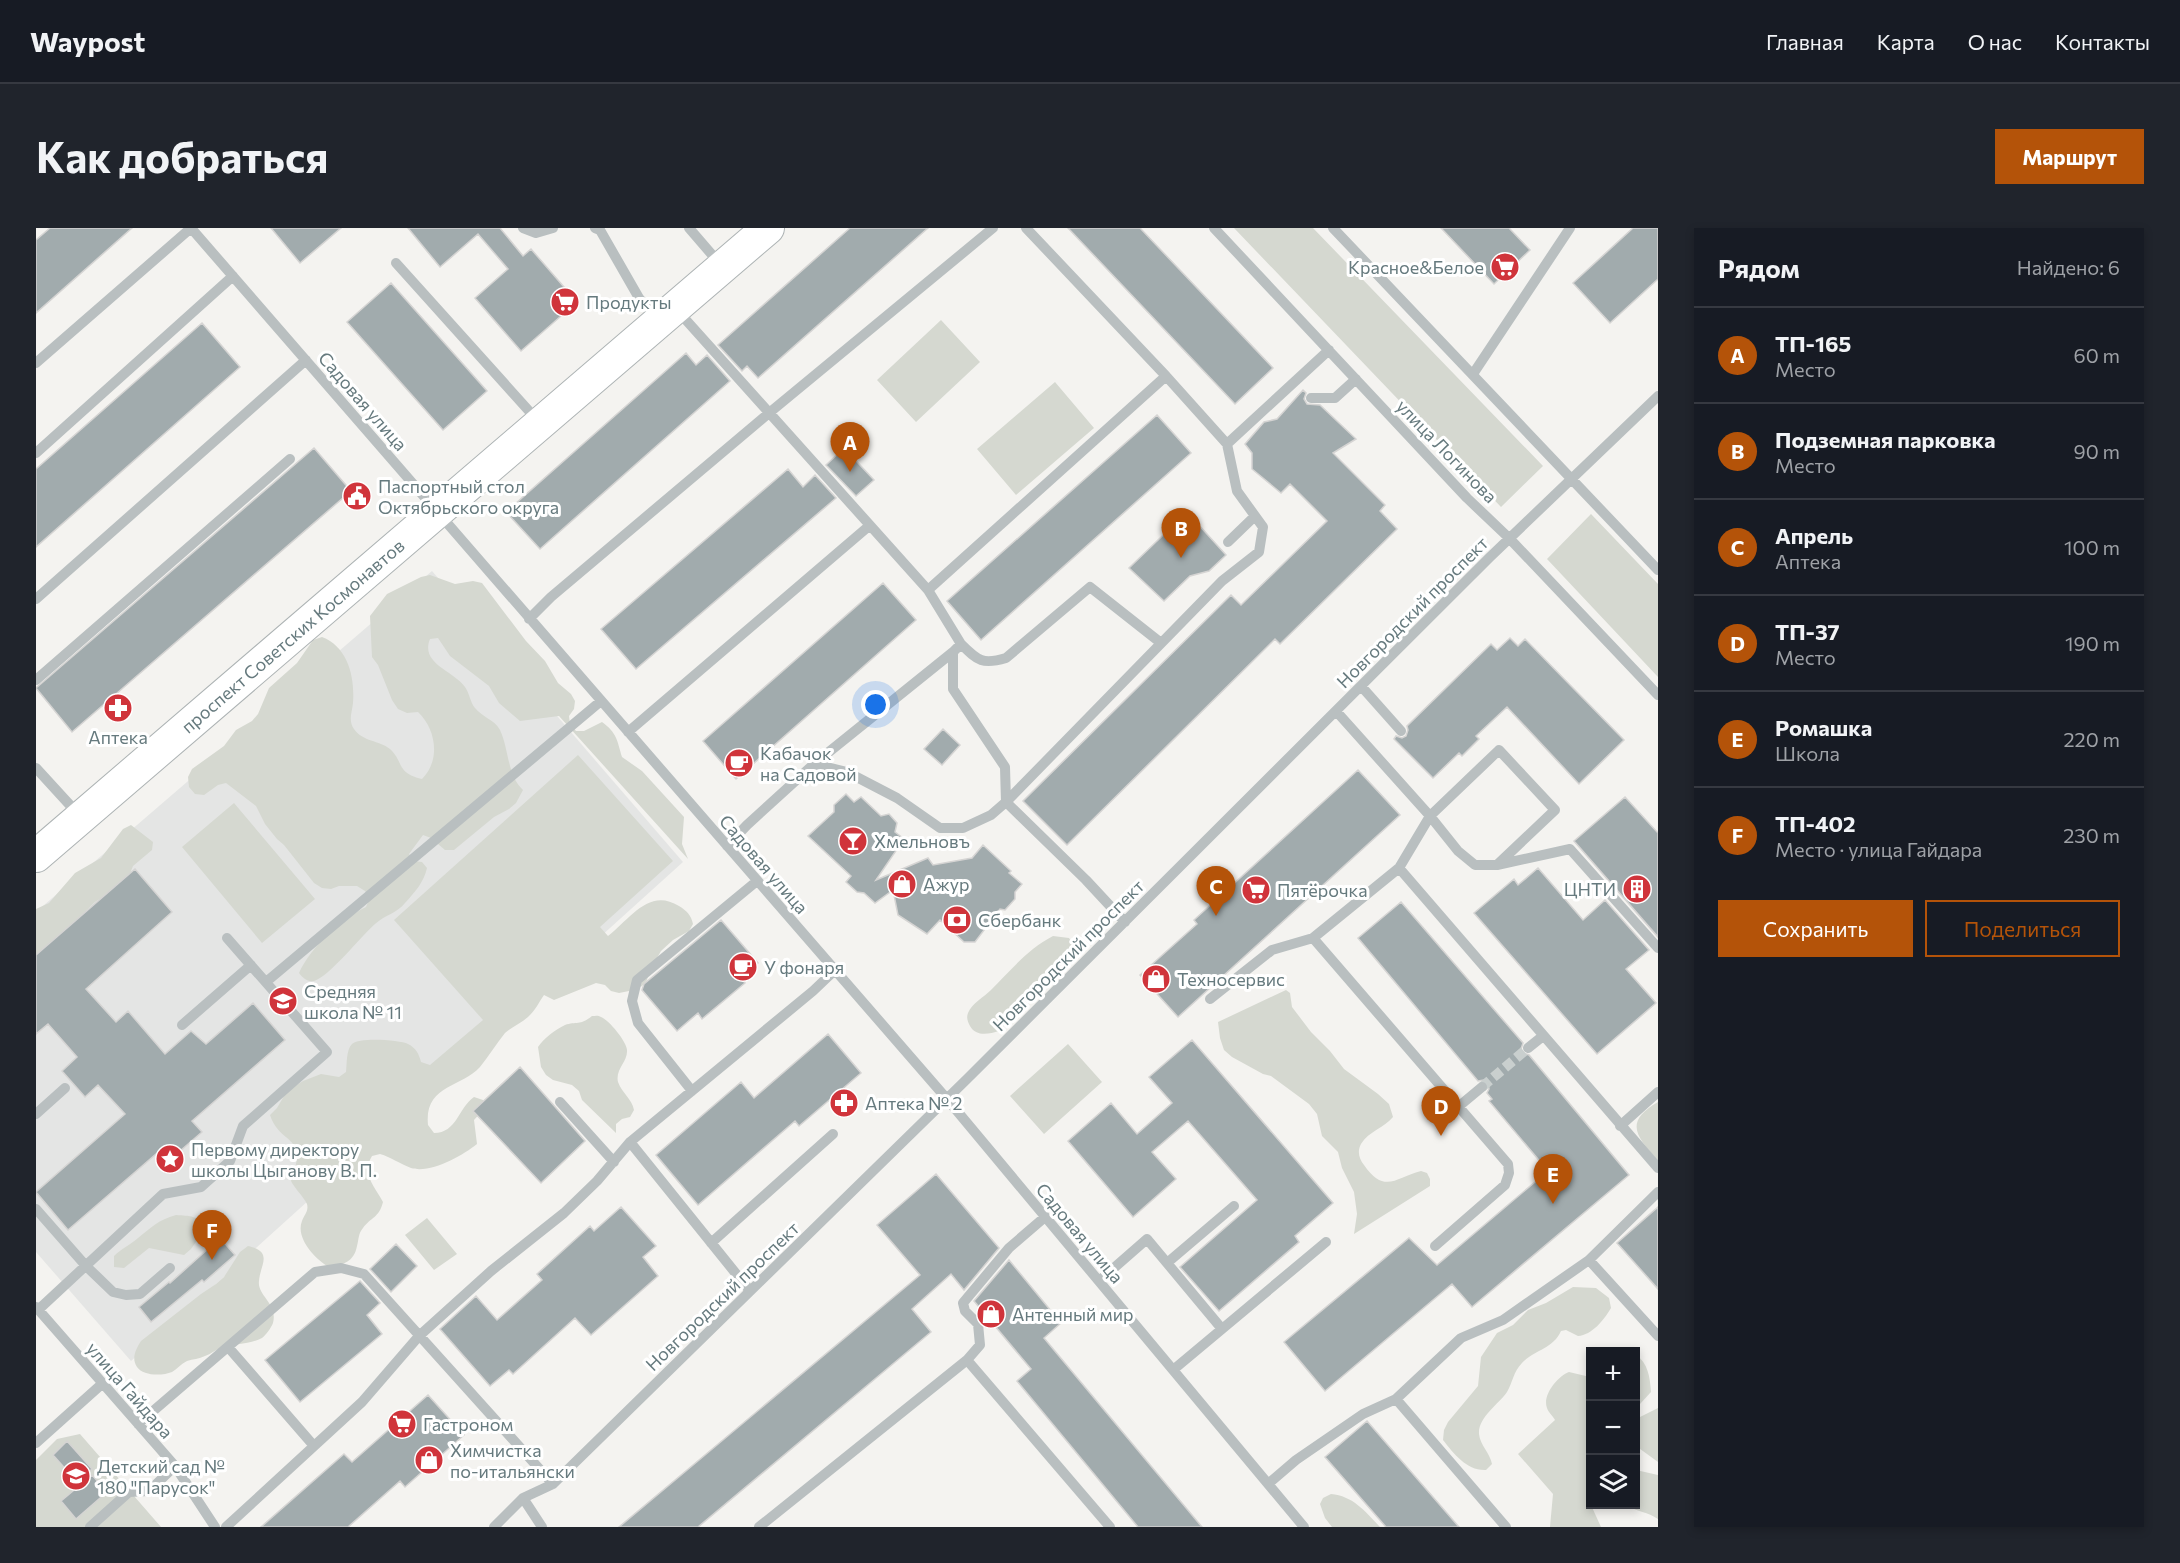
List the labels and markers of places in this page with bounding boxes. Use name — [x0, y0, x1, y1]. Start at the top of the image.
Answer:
supermarket icon: Красное&Белое — [1489, 251, 1521, 283]
place label: Красное&Белое — [1348, 256, 1484, 278]
supermarket icon: Продукты — [549, 286, 581, 318]
place label: Продукты — [586, 291, 671, 313]
pin: A — [830, 422, 870, 472]
place label: Паспортный стол Октябрьского округа — [378, 475, 559, 518]
public building icon: Паспортный стол Октябрьского округа — [341, 480, 373, 512]
pin: B — [1162, 508, 1200, 558]
pharmacy icon: Аптека — [102, 692, 134, 724]
place label: Аптека — [88, 726, 148, 748]
place label: Кабачок на Садовой — [760, 742, 857, 785]
cafe icon: Кабачок на Садовой — [723, 747, 755, 779]
bar icon: Хмельновъ — [837, 825, 869, 857]
place label: Хмельновъ — [874, 830, 970, 852]
pin: C — [1196, 866, 1236, 916]
shop icon: Ажур — [886, 868, 918, 900]
place label: Ажур — [923, 873, 970, 895]
building icon: ЦНТИ — [1621, 873, 1653, 905]
supermarket icon: Пятёрочка — [1240, 874, 1272, 906]
place label: ЦНТИ — [1564, 878, 1616, 900]
place label: Пятёрочка — [1277, 879, 1368, 901]
bank icon: Сбербанк — [941, 904, 973, 936]
place label: Сбербанк — [978, 909, 1062, 931]
cafe icon: У фонаря — [727, 951, 759, 983]
place label: У фонаря — [764, 956, 844, 978]
shop icon: Техносервис — [1140, 963, 1172, 995]
place label: Техносервис — [1177, 968, 1285, 990]
place label: Средняя школа № 11 — [304, 980, 402, 1023]
school or university icon: Средняя школа № 11 — [267, 985, 299, 1017]
pin: D — [1422, 1086, 1460, 1136]
pharmacy icon: Аптека № 2 — [828, 1087, 860, 1119]
place label: Аптека № 2 — [865, 1092, 962, 1114]
place label: Первому директору школы Цыганову В. П. — [191, 1138, 377, 1181]
place icon: Первому директору школы Цыганову В. П. — [154, 1143, 186, 1175]
pin: E — [1534, 1154, 1573, 1204]
pin: F — [192, 1210, 231, 1260]
shop icon: Антенный мир — [975, 1298, 1007, 1330]
place label: Антенный мир — [1012, 1303, 1134, 1325]
supermarket icon: Гастроном — [386, 1408, 418, 1440]
place label: Гастроном — [423, 1413, 513, 1435]
place label: Химчистка по-итальянски — [450, 1439, 575, 1482]
shop icon: Химчистка по-итальянски — [413, 1444, 445, 1476]
place label: Детский сад № 180 "Парусок" — [97, 1455, 225, 1498]
school or university icon: Детский сад № 180 "Парусок" — [60, 1460, 92, 1492]

